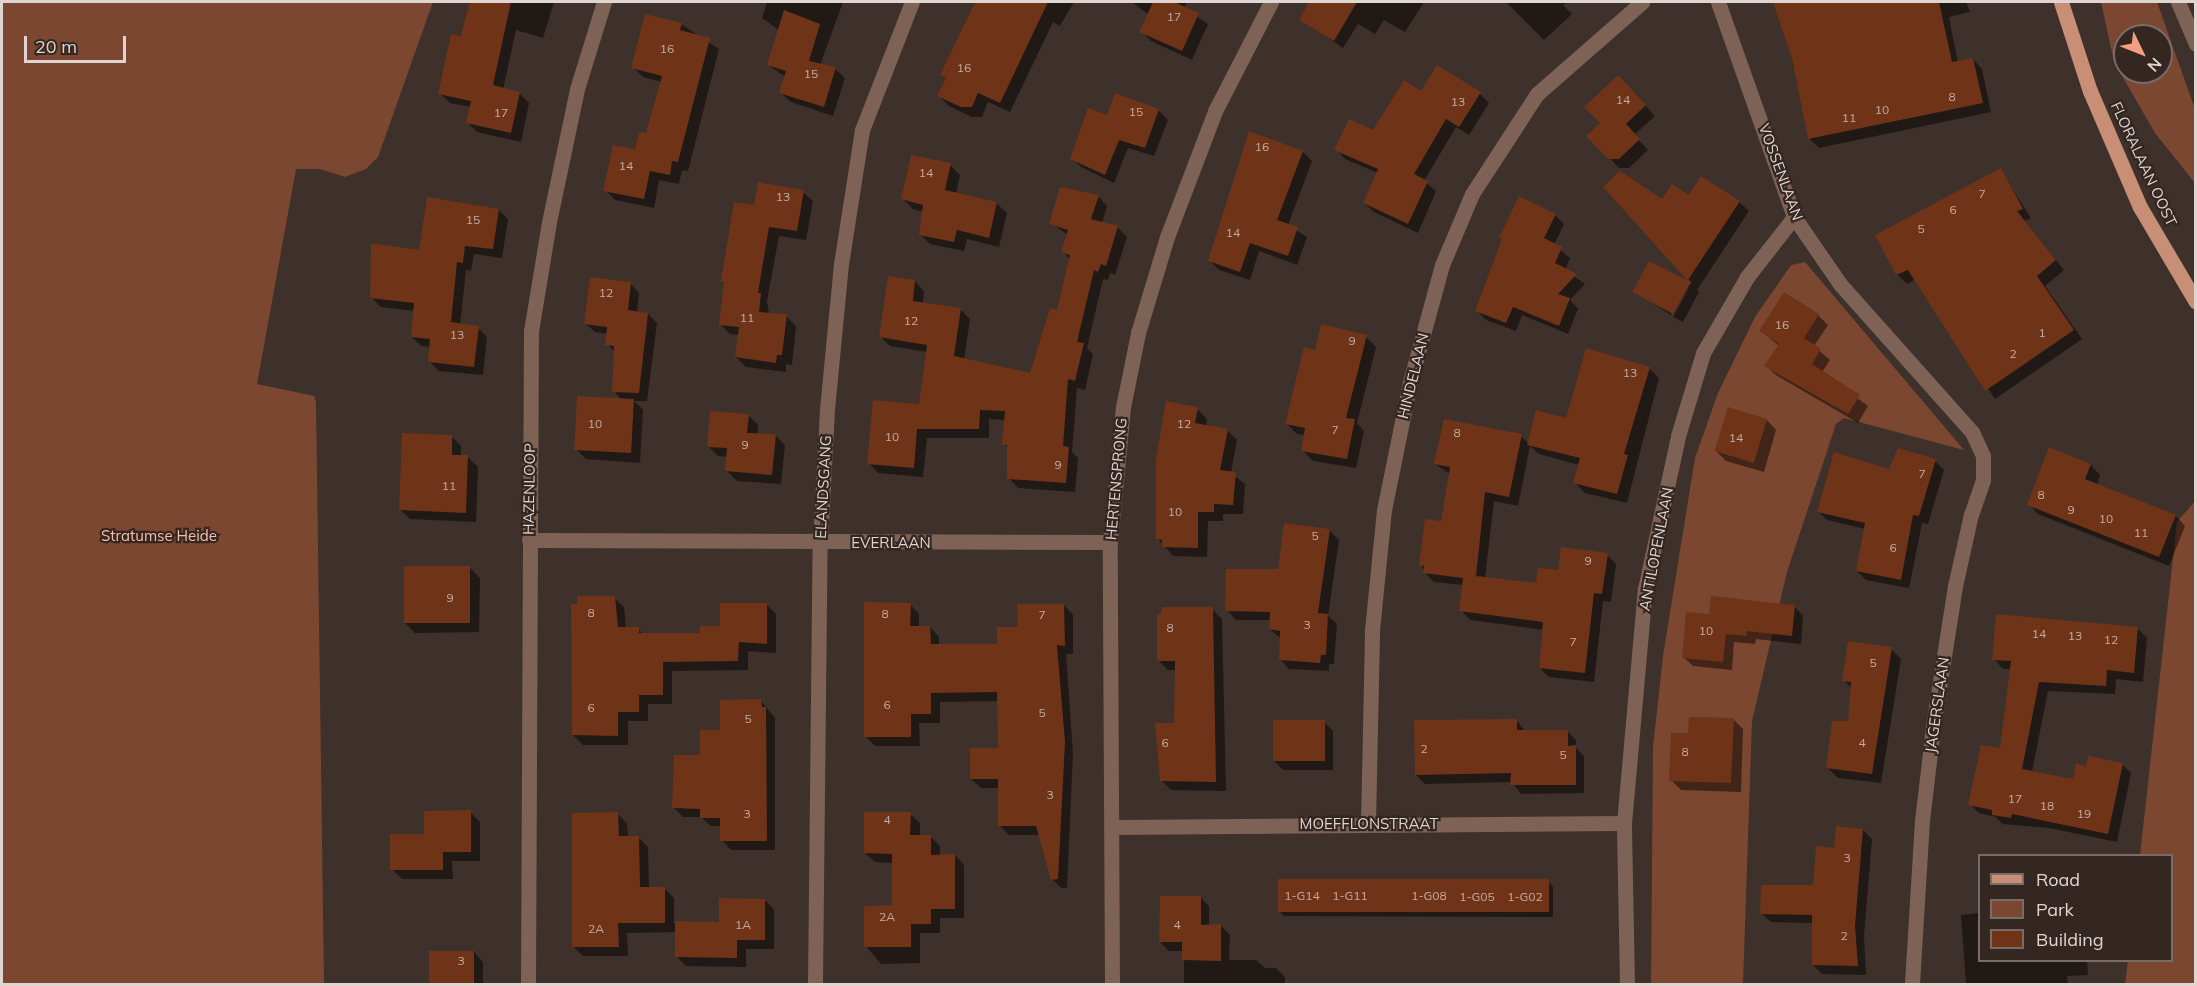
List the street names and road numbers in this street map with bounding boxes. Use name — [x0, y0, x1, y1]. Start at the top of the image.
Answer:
street label: FLORALAAN OOST — [2107, 99, 2181, 229]
street label: VOSSENLAAN — [1755, 121, 1807, 223]
street label: HINDELAAN — [1394, 331, 1432, 421]
street label: HERTENSPRONG — [1102, 417, 1130, 541]
street label: ELANDSGANG — [811, 435, 835, 539]
street label: HAZENLOOP — [519, 443, 539, 535]
street label: ANTILOPENLAAN — [1635, 486, 1677, 612]
street label: EVERLAAN — [851, 534, 931, 552]
street label: JAGERSLAAN — [1921, 656, 1953, 754]
street label: MOEFFLONSTRAAT — [1300, 815, 1438, 833]

